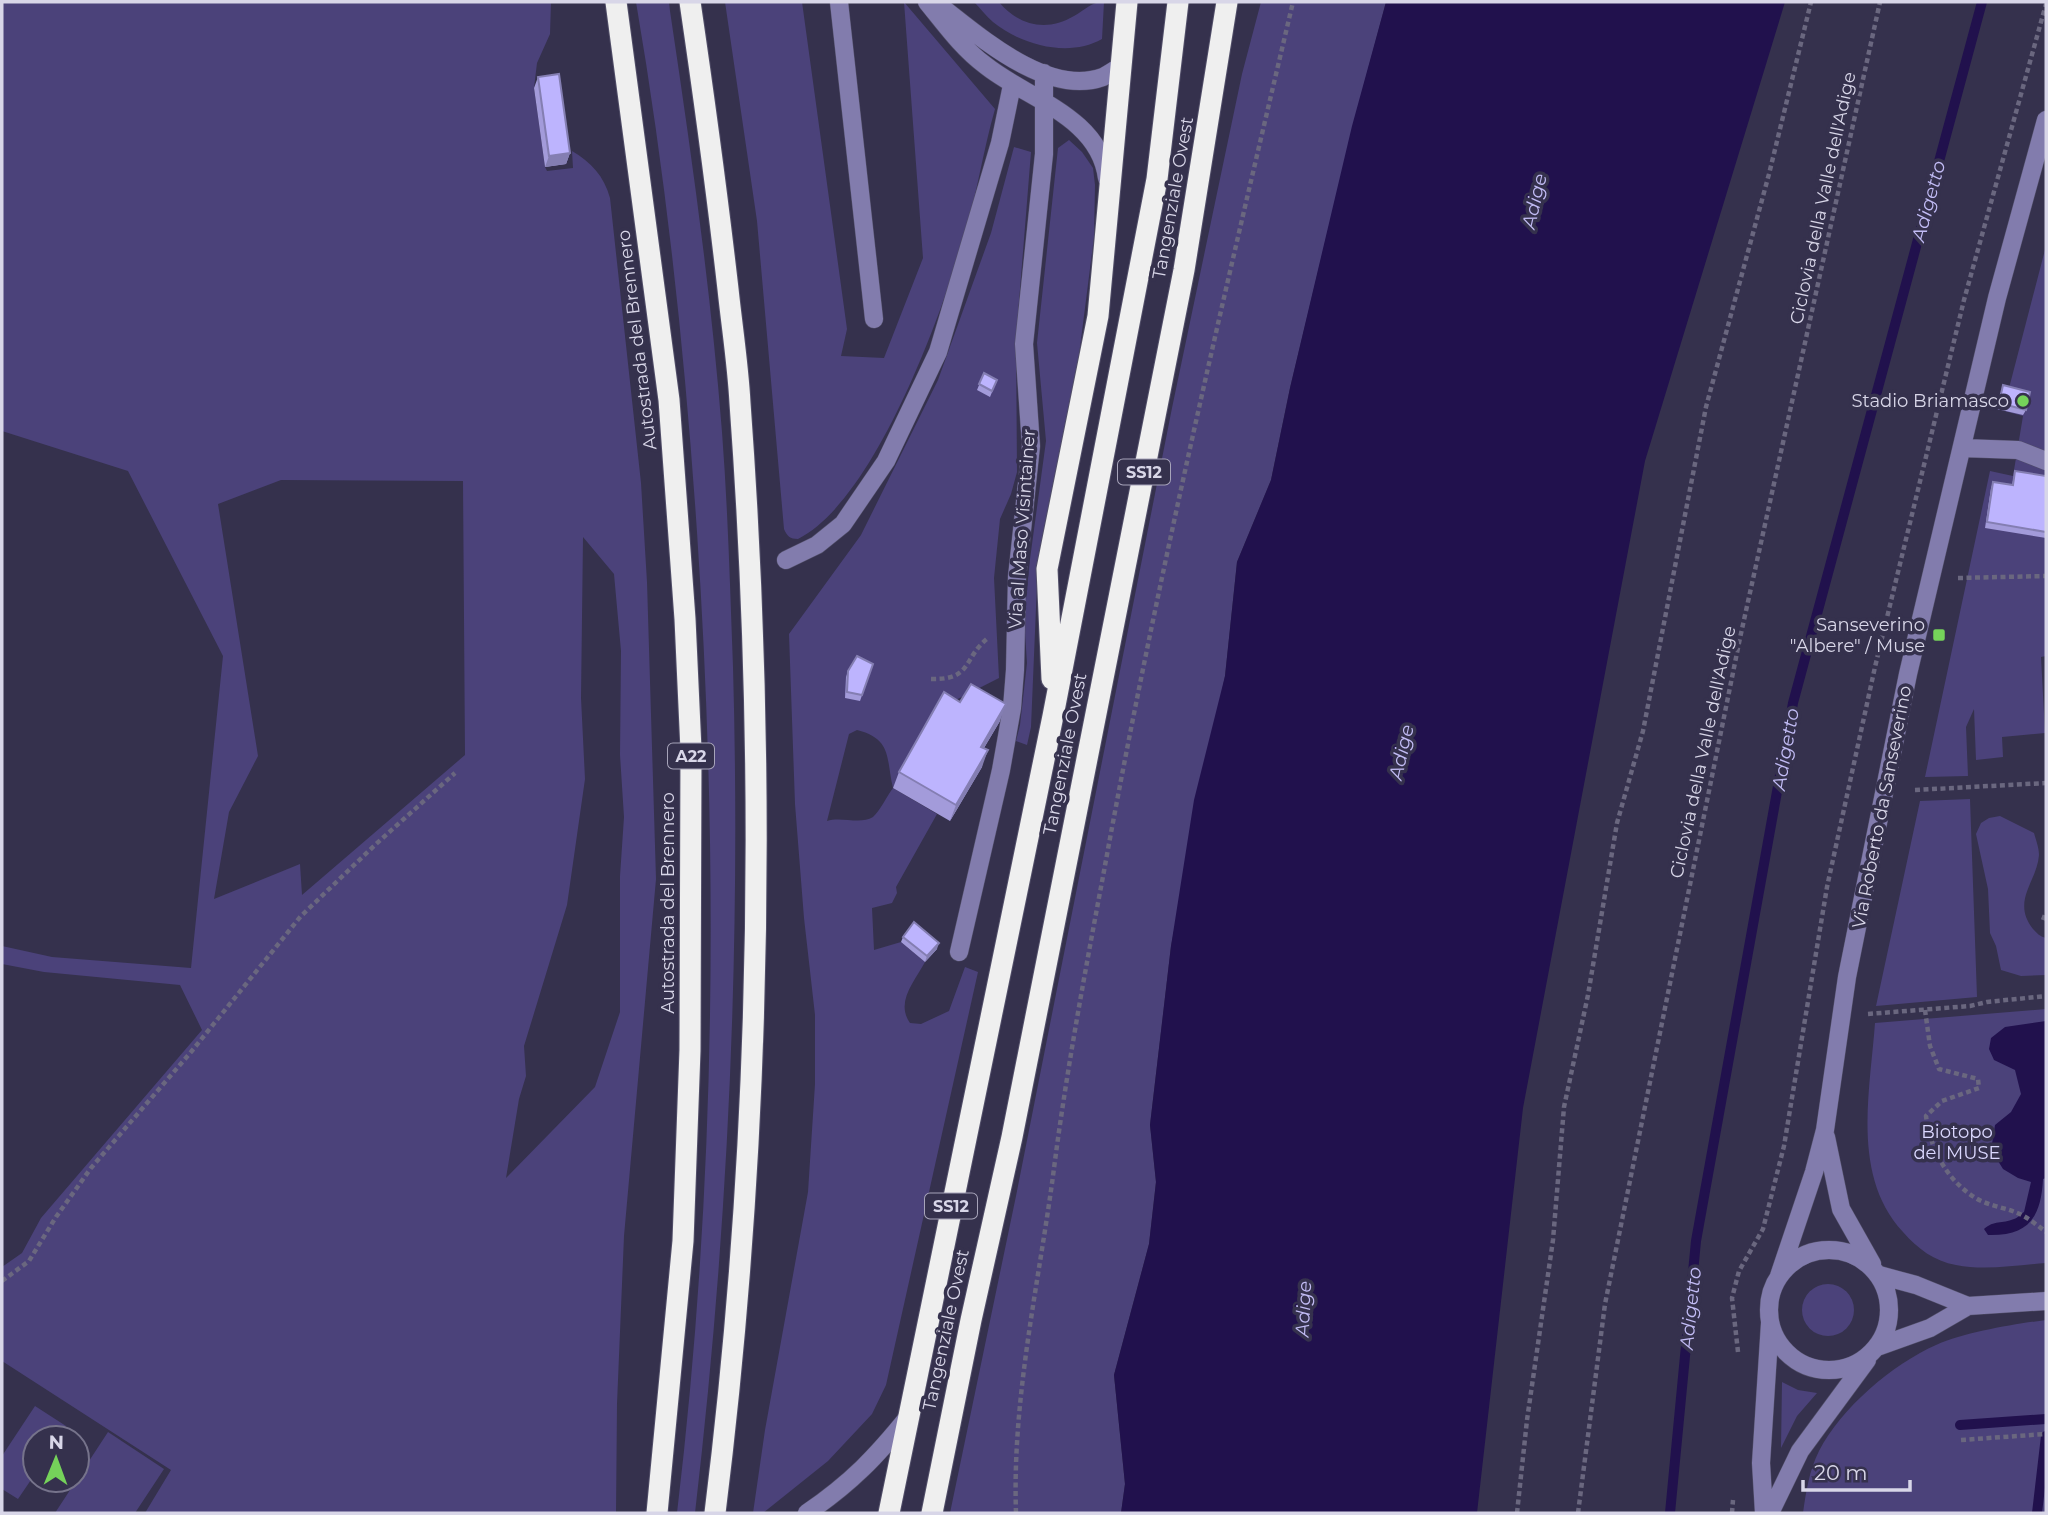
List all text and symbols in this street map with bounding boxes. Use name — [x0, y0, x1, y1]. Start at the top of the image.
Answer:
street label: Ciclovia della Valle dell'Adige — [1785, 70, 1861, 326]
street label: Tangenziale Ovest — [1148, 115, 1198, 281]
water label: Adigetto — [1906, 158, 1950, 245]
water label: Adige — [1517, 171, 1552, 232]
street label: Autostrada del Brennero — [613, 229, 661, 451]
place label: Stadio Briamasco — [1851, 390, 2009, 412]
marker: Stadio Briamasco — [2015, 393, 2031, 409]
street label: Via al Maso Visintainer — [1004, 428, 1040, 630]
road number: SS12 — [1118, 460, 1170, 485]
place label: Sanseverino "Albere" / Muse — [1790, 614, 1925, 657]
street label: Ciclovia della Valle dell'Adige — [1665, 624, 1741, 880]
marker: Sanseverino "Albere" / Muse — [1931, 627, 1947, 643]
street label: Tangenziale Ovest — [1038, 671, 1092, 837]
street label: Via Roberto da Sanseverino — [1848, 684, 1916, 930]
water label: Adigetto — [1767, 706, 1804, 793]
water label: Adige — [1384, 722, 1419, 783]
road number: A22 — [668, 744, 714, 768]
street label: Autostrada del Brennero — [657, 792, 679, 1014]
park label: Biotopo del MUSE — [1913, 1121, 2001, 1164]
road number: SS12 — [925, 1194, 977, 1218]
street label: Tangenziale Ovest — [918, 1247, 974, 1413]
water label: Adigetto — [1675, 1266, 1706, 1351]
water label: Adige — [1290, 1280, 1316, 1339]
north arrow — [21, 1424, 91, 1494]
text: N — [48, 1431, 64, 1454]
scale bar — [1803, 1448, 1910, 1492]
text: 20 m — [1814, 1460, 1868, 1485]

